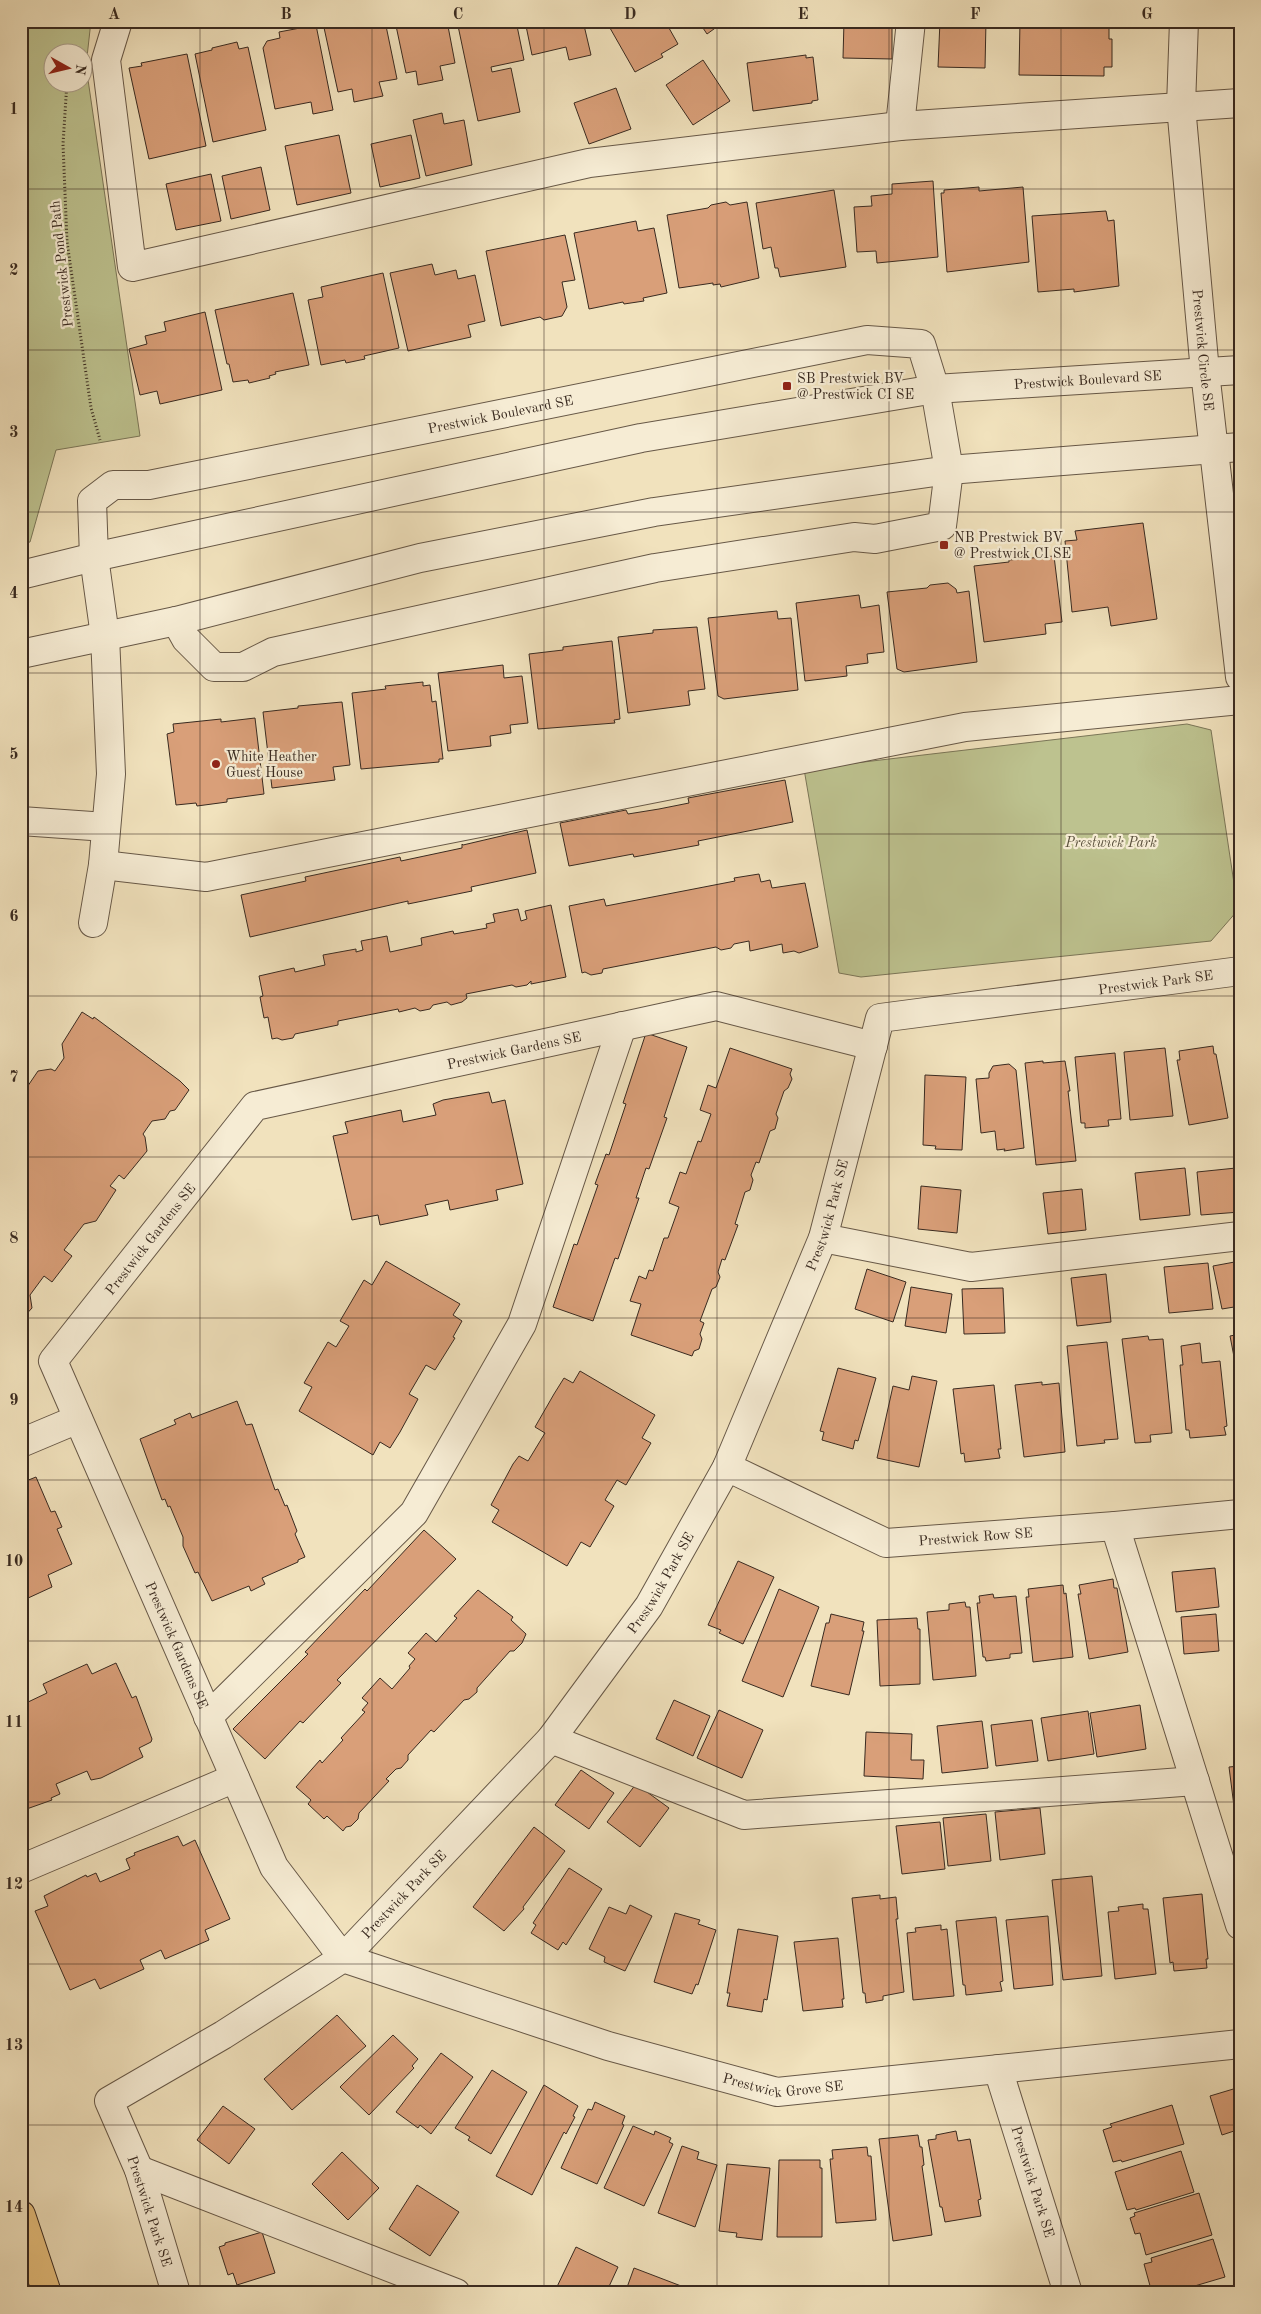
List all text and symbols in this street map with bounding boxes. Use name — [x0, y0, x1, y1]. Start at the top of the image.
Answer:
text: A — [108, 7, 120, 23]
text: B — [280, 7, 292, 23]
text: C — [453, 7, 463, 23]
text: D — [624, 7, 636, 23]
text: E — [797, 7, 809, 23]
text: F — [970, 7, 981, 23]
text: G — [1141, 7, 1153, 23]
north arrow — [42, 42, 92, 92]
text: N — [72, 63, 88, 76]
text: 1 — [9, 102, 19, 118]
street label: Prestwick Pond Path — [48, 199, 76, 328]
text: 2 — [9, 263, 19, 279]
street label: Prestwick Circle SE — [1190, 289, 1215, 412]
street label: Prestwick Boulevard SE — [1013, 369, 1162, 392]
place label: SB Prestwick BV @ Prestwick CI SE — [797, 372, 914, 402]
marker: SB Prestwick BV @ Prestwick CI SE — [781, 380, 793, 392]
street label: Prestwick Boulevard SE — [427, 393, 575, 437]
text: 3 — [9, 425, 19, 441]
place label: NB Prestwick BV @ Prestwick CI SE — [954, 531, 1071, 561]
marker: NB Prestwick BV @ Prestwick CI SE — [938, 539, 950, 551]
text: 4 — [9, 586, 19, 602]
text: 5 — [9, 747, 19, 763]
place label: White Heather Guest House — [226, 750, 317, 780]
marker: White Heather Guest House — [210, 758, 222, 770]
park label: Prestwick Park — [1064, 836, 1157, 850]
text: 6 — [9, 909, 19, 925]
street label: Prestwick Park SE — [1097, 969, 1214, 997]
street label: Prestwick Gardens SE — [446, 1030, 583, 1072]
text: 7 — [9, 1070, 19, 1086]
street label: Prestwick Park SE — [804, 1158, 851, 1273]
street label: Prestwick Gardens SE — [103, 1181, 198, 1298]
text: 8 — [9, 1231, 19, 1247]
text: 9 — [9, 1393, 19, 1409]
street label: Prestwick Row SE — [918, 1526, 1033, 1549]
street label: Prestwick Park SE — [625, 1530, 697, 1637]
text: 10 — [5, 1554, 23, 1570]
street label: Prestwick Gardens SE — [142, 1580, 210, 1711]
text: 11 — [5, 1715, 23, 1731]
street label: Prestwick Park SE — [359, 1848, 449, 1942]
text: 12 — [5, 1877, 23, 1893]
text: 13 — [5, 2038, 23, 2054]
street label: Prestwick Grove SE — [721, 2072, 844, 2100]
street label: Prestwick Park SE — [1008, 2125, 1056, 2239]
street label: Prestwick Park SE — [125, 2154, 174, 2269]
text: 14 — [5, 2200, 23, 2216]

